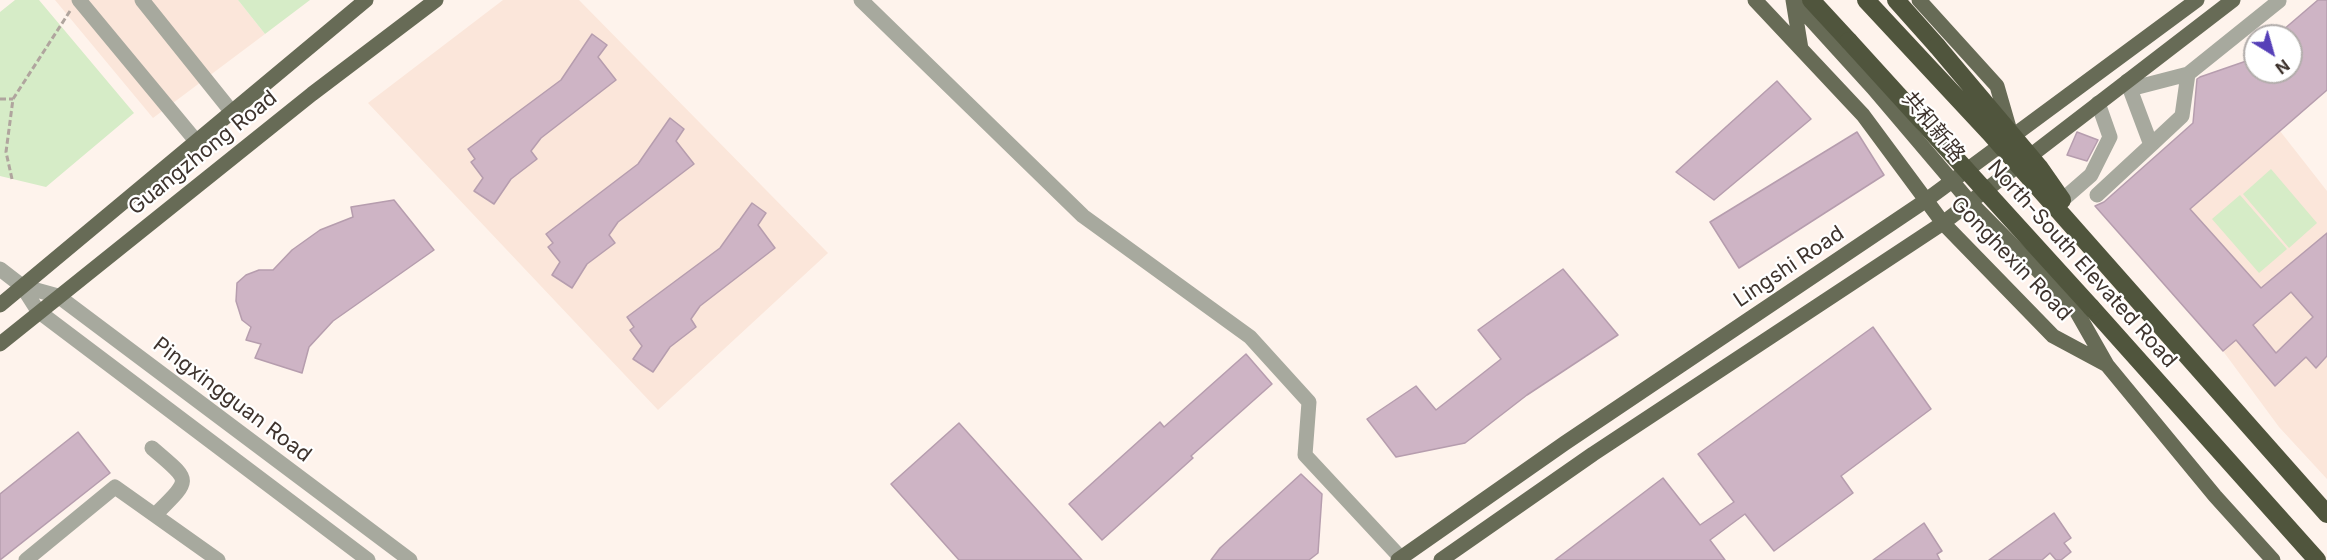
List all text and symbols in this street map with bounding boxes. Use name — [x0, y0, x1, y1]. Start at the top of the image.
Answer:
north arrow — [2243, 24, 2303, 84]
text: N — [2272, 55, 2294, 78]
street label: Guangzhong Road — [124, 85, 282, 221]
street label: 共和新路 — [1896, 87, 1970, 167]
street label: North-South Elevated Road — [1982, 155, 2182, 373]
street label: Gonghexin Road — [1945, 192, 2077, 326]
street label: Lingshi Road — [1729, 221, 1849, 313]
street label: Pingxingguan Road — [148, 332, 316, 468]

